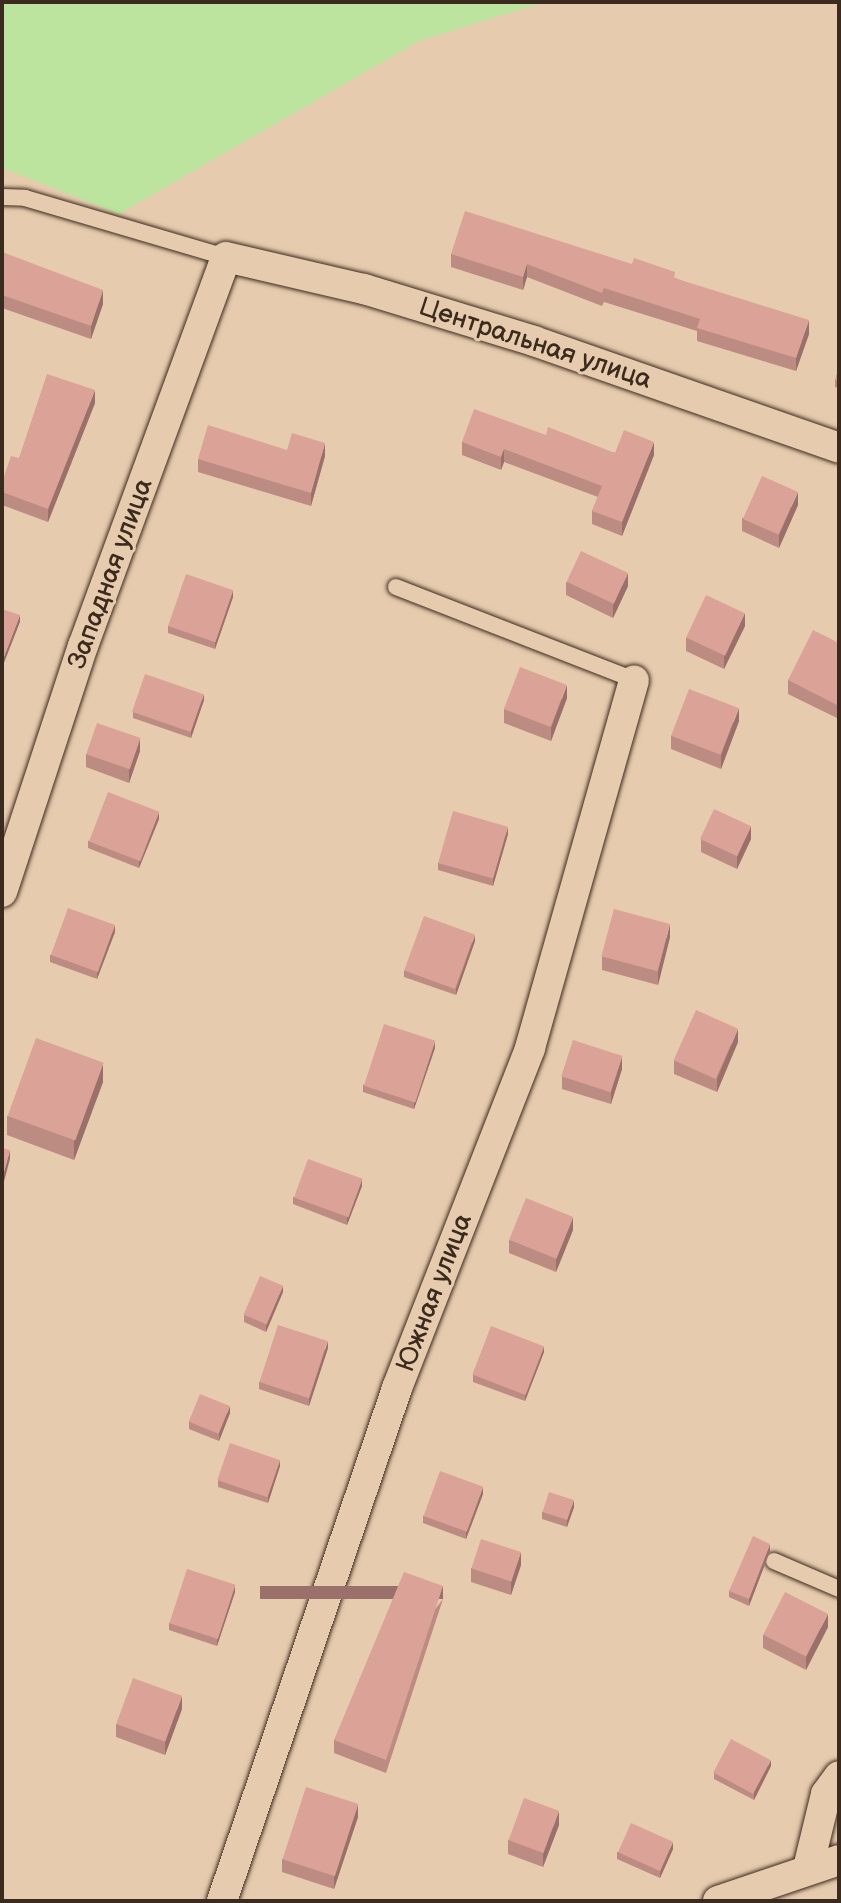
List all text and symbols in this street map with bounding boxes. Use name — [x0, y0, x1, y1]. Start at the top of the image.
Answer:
street label: Центральная улица — [415, 292, 655, 396]
street label: Западная улица — [62, 475, 160, 673]
street label: Южная улица — [390, 1209, 480, 1377]

